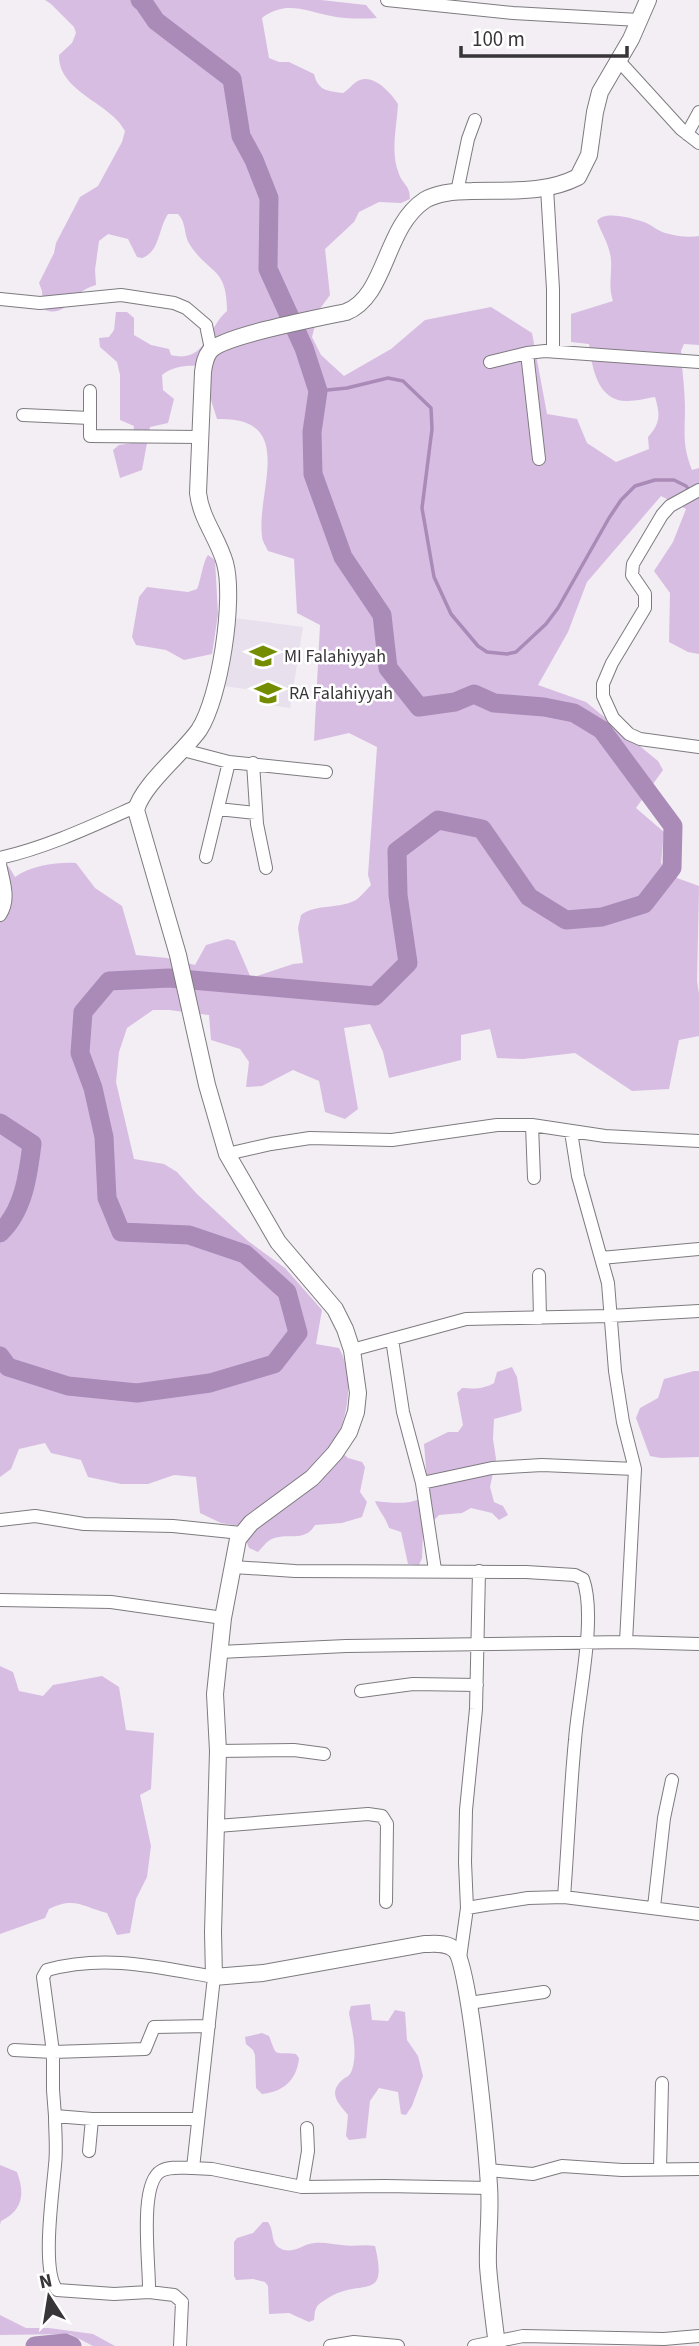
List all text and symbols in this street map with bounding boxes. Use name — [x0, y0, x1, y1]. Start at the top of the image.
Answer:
scale bar — [461, 14, 627, 58]
text: 100 m — [472, 24, 525, 54]
school or university icon: MI Falahiyyah — [248, 641, 278, 671]
place label: MI Falahiyyah — [284, 644, 386, 669]
school or university icon: RA Falahiyyah — [253, 678, 283, 708]
place label: RA Falahiyyah — [289, 681, 393, 706]
north arrow — [14, 2262, 84, 2332]
text: N — [37, 2267, 55, 2296]

